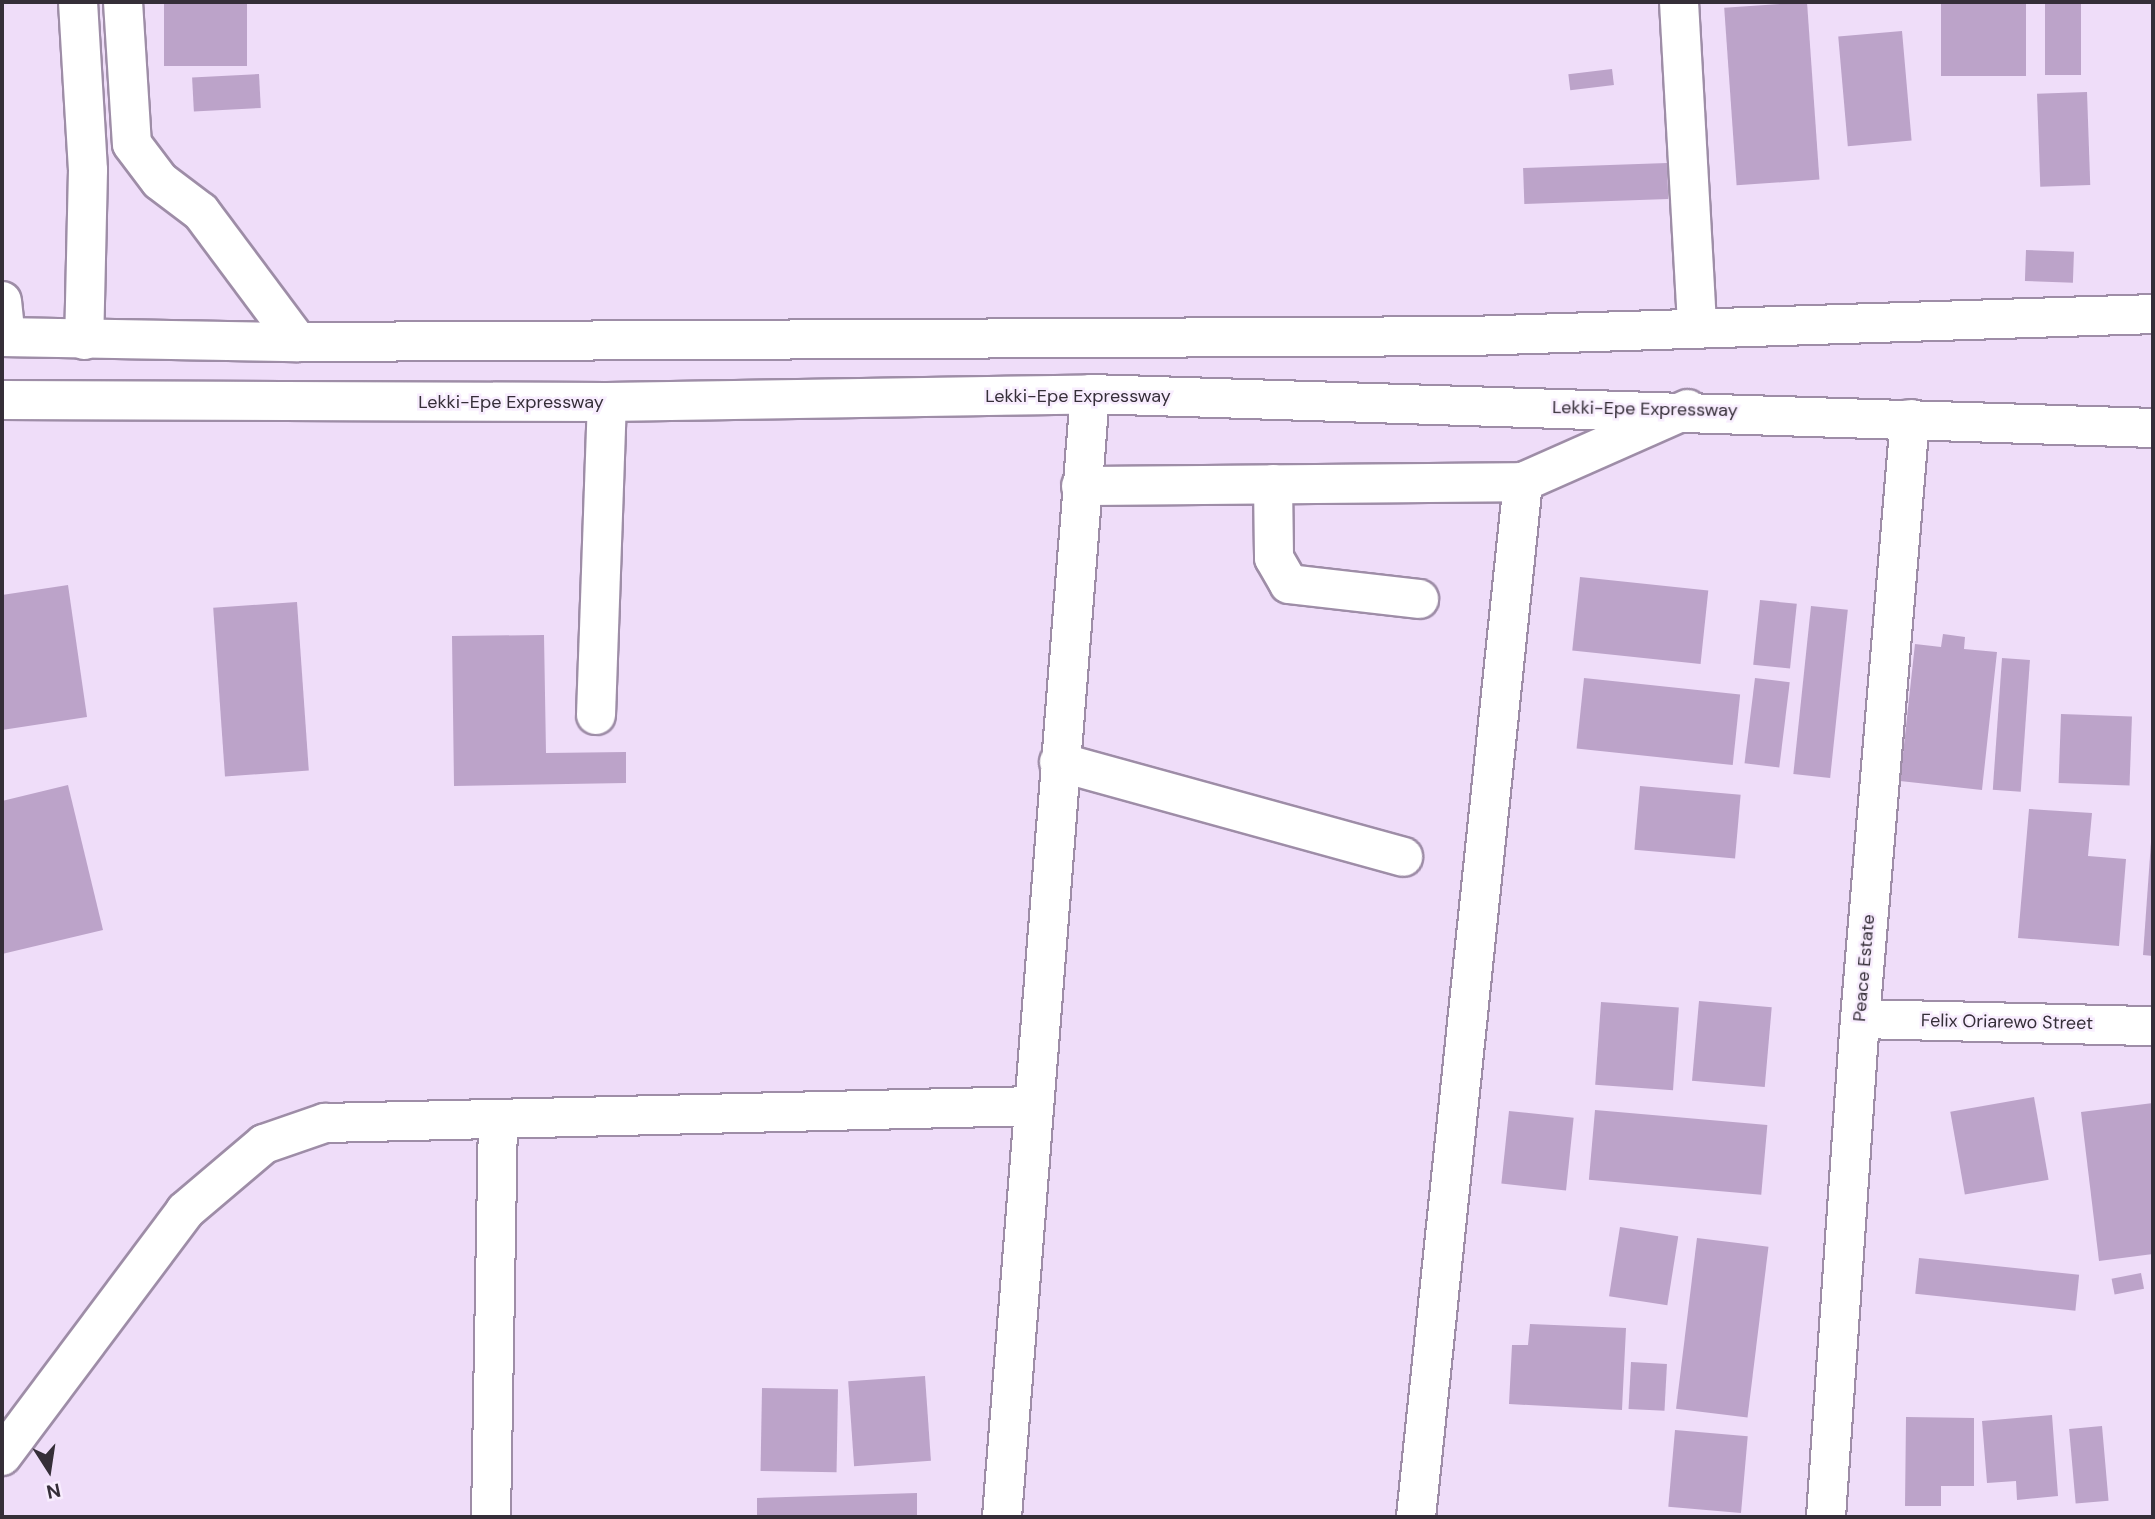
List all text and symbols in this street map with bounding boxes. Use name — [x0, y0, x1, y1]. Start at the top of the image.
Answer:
street label: Lekki-Epe Expressway — [985, 385, 1171, 407]
street label: Lekki-Epe Expressway — [418, 391, 604, 413]
street label: Lekki-Epe Expressway — [1552, 397, 1738, 421]
street label: Peace Estate — [1849, 913, 1879, 1023]
street label: Felix Oriarewo Street — [1921, 1010, 2093, 1034]
north arrow — [14, 1435, 84, 1505]
text: N — [44, 1477, 63, 1505]

